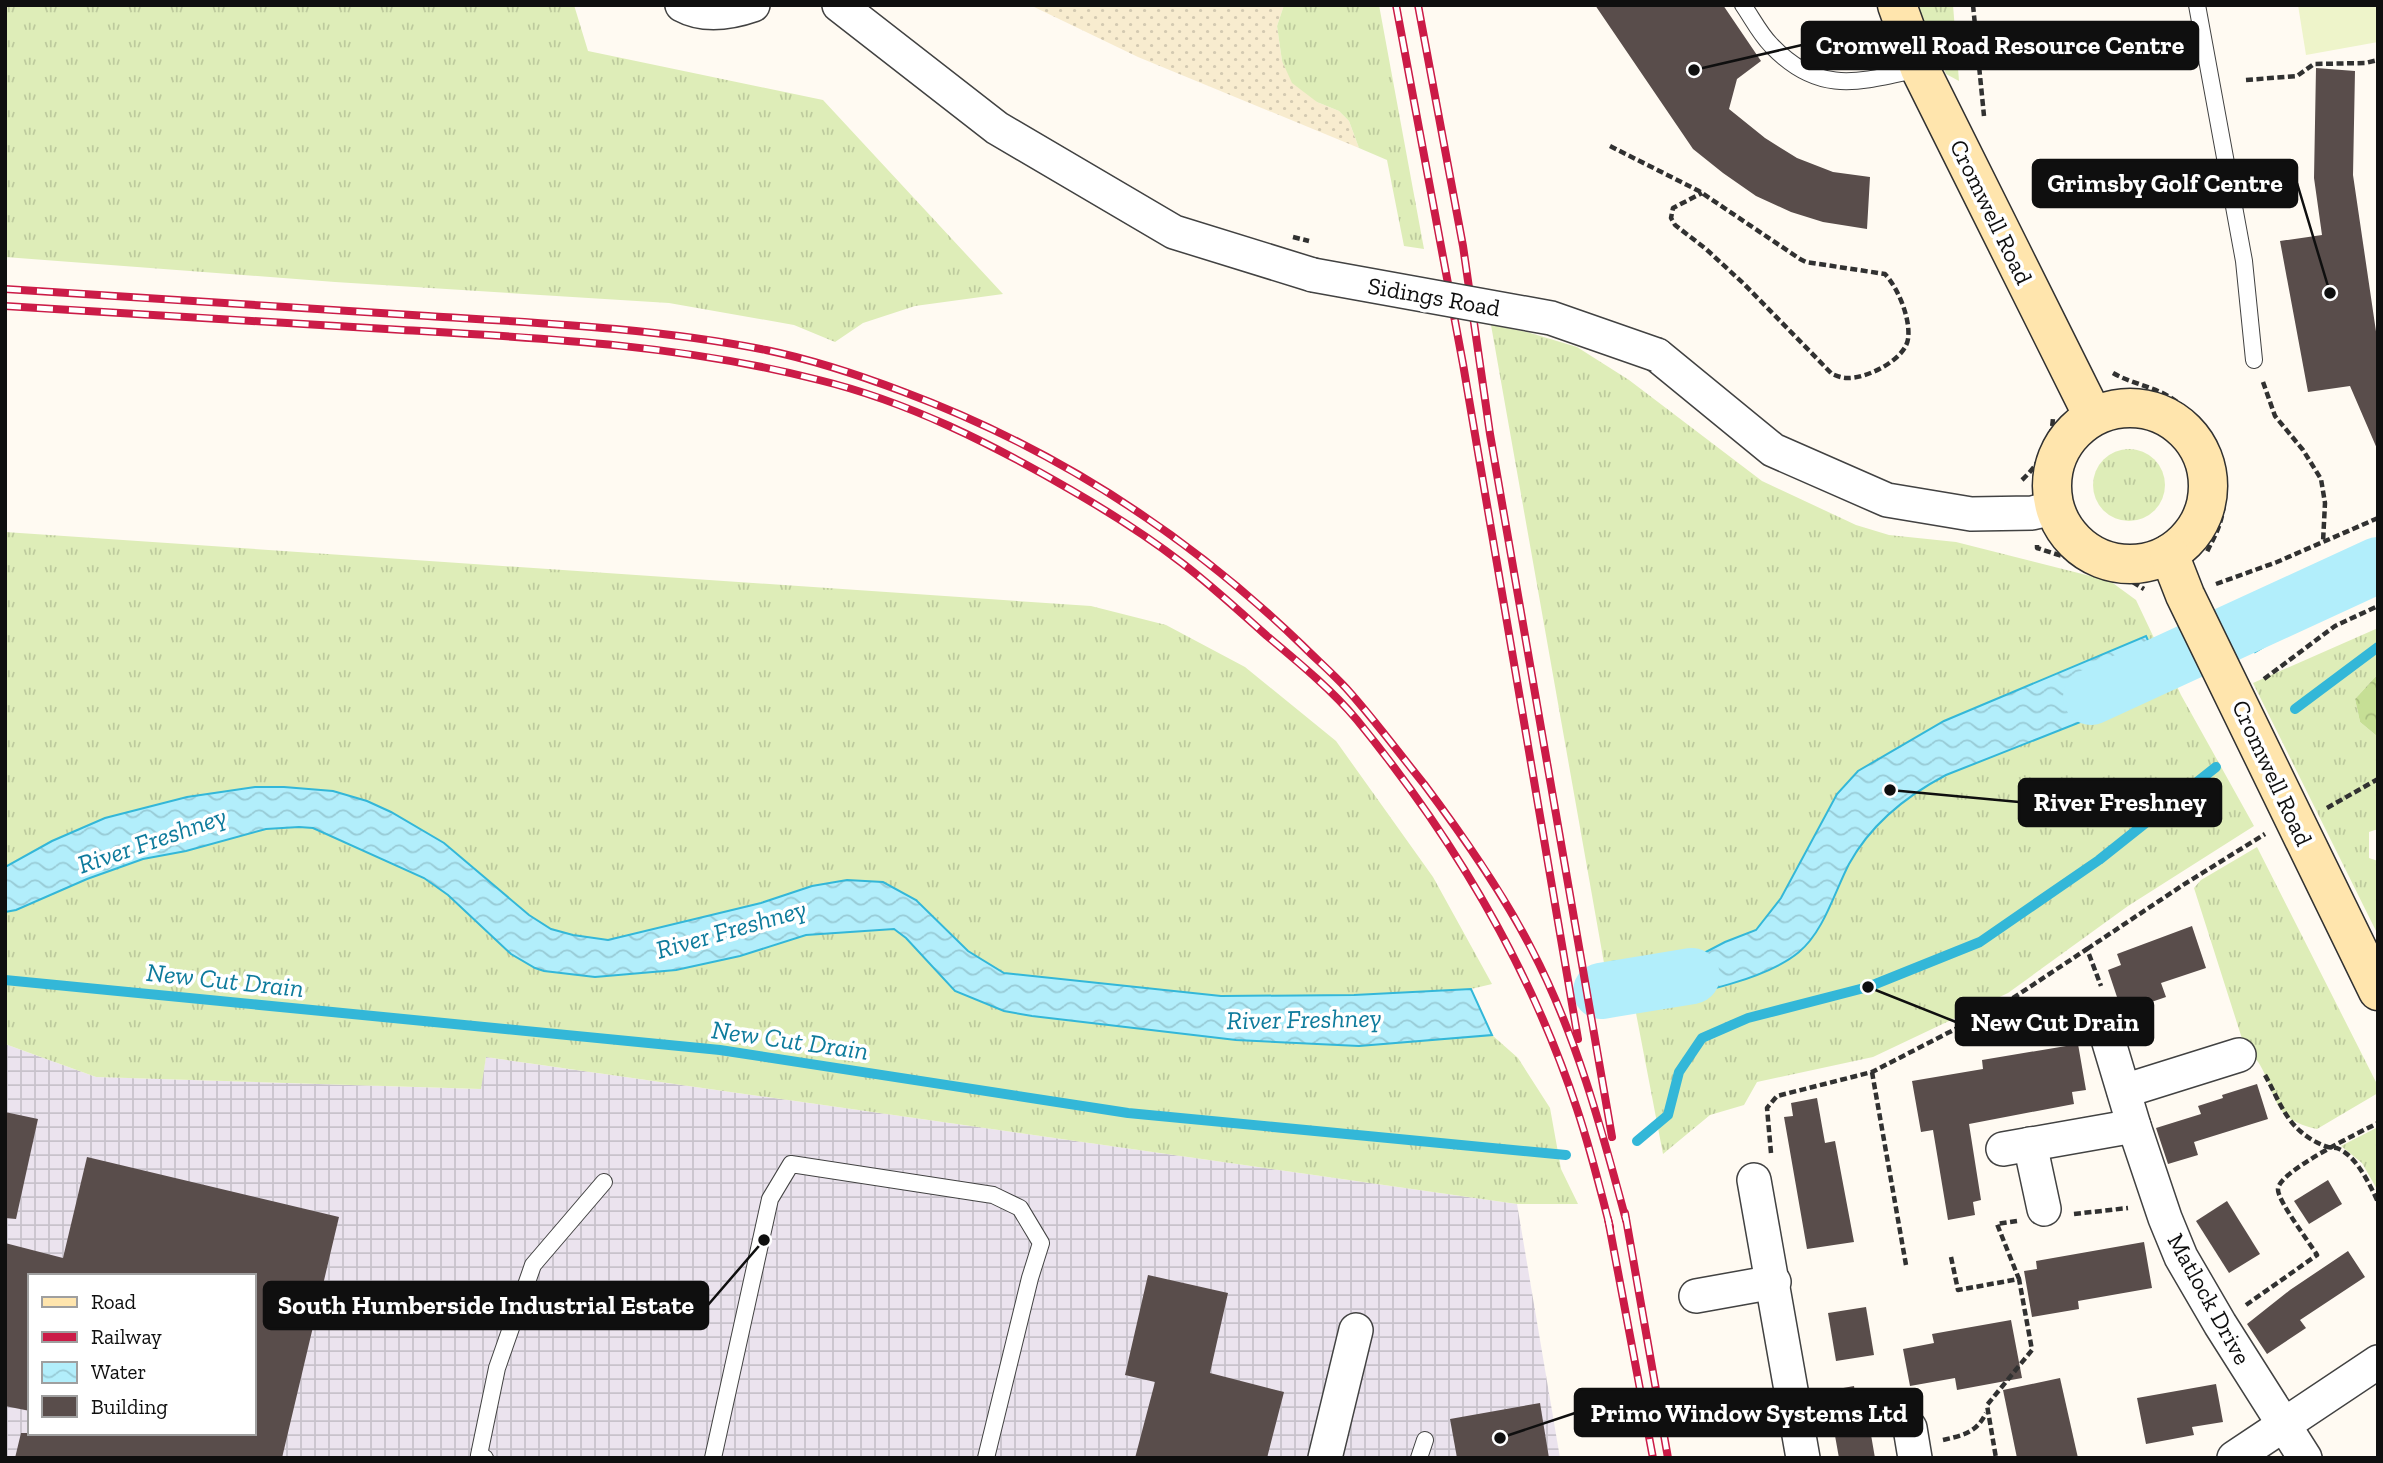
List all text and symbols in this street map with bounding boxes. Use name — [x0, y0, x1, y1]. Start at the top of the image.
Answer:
callout: Cromwell Road Resource Centre — [1802, 22, 2198, 69]
text: Cromwell Road Resource Centre — [1816, 29, 2185, 61]
street label: Cromwell Road — [1944, 135, 2039, 289]
callout: Grimsby Golf Centre — [2033, 160, 2297, 207]
text: Grimsby Golf Centre — [2047, 167, 2283, 199]
street label: Sidings Road — [1366, 271, 1503, 322]
street label: Cromwell Road — [2226, 695, 2319, 850]
callout: River Freshney — [2019, 779, 2221, 826]
text: River Freshney — [2034, 786, 2207, 818]
water label: River Freshney — [73, 800, 231, 880]
water label: River Freshney — [652, 892, 810, 966]
water label: New Cut Drain — [145, 956, 305, 1004]
callout: New Cut Drain — [1956, 998, 2153, 1045]
water label: River Freshney — [1226, 1002, 1382, 1036]
text: New Cut Drain — [1971, 1006, 2140, 1038]
water label: New Cut Drain — [709, 1013, 871, 1067]
street label: Matlock Drive — [2161, 1228, 2257, 1369]
legend — [28, 1274, 256, 1435]
callout: South Humberside Industrial Estate — [264, 1282, 708, 1329]
text: Road — [91, 1289, 137, 1314]
text: South Humberside Industrial Estate — [278, 1289, 695, 1321]
text: Railway — [91, 1324, 162, 1349]
text: Water — [91, 1359, 146, 1384]
callout: Primo Window Systems Ltd — [1575, 1389, 1922, 1436]
text: Building — [91, 1394, 168, 1419]
text: Primo Window Systems Ltd — [1590, 1397, 1908, 1429]

